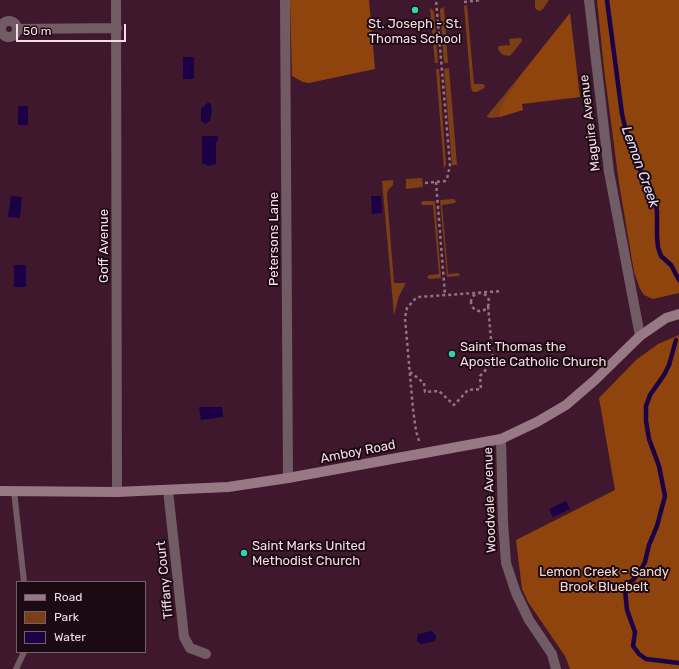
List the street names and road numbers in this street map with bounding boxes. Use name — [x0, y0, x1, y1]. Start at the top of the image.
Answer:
street label: Maguire Avenue — [576, 74, 604, 172]
street label: Petersons Lane — [266, 192, 282, 286]
street label: Goff Avenue — [96, 209, 112, 283]
street label: Amboy Road — [319, 437, 397, 467]
street label: Woodvale Avenue — [480, 447, 500, 553]
street label: Tiffany Court — [153, 540, 177, 620]

